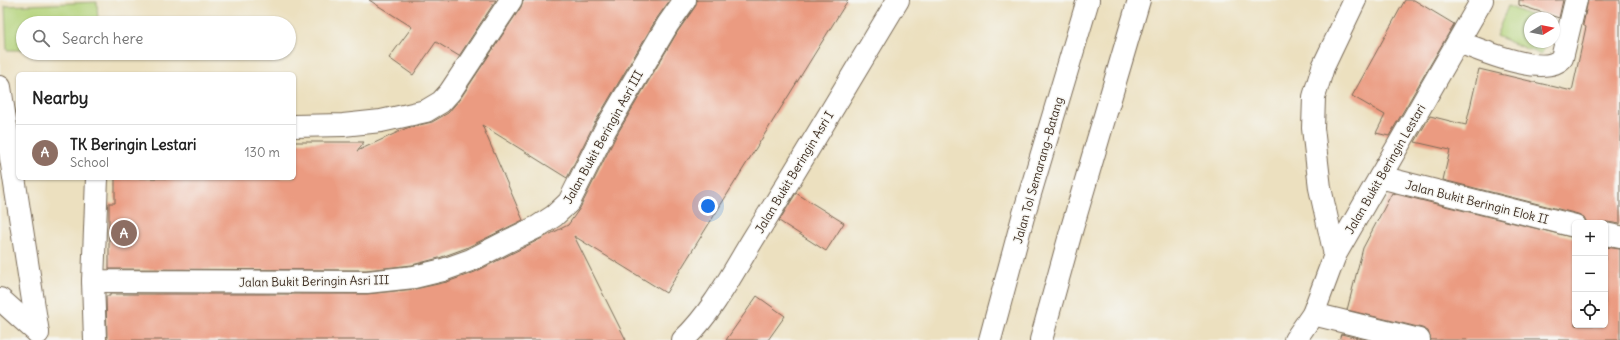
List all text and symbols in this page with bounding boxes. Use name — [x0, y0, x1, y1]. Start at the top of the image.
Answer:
north arrow — [1524, 12, 1560, 48]
search box — [16, 16, 296, 60]
icon: search — [30, 27, 52, 49]
text: Search here — [62, 29, 143, 48]
street label: Jalan Bukit Beringin Asri III — [560, 68, 646, 206]
text: Nearby — [32, 87, 88, 109]
street label: Jalan Tol Semarang–Batang — [1010, 95, 1066, 245]
street label: Jalan Bukit Beringin Lestari — [1342, 101, 1428, 237]
street label: Jalan Bukit Beringin Asri I — [752, 108, 836, 236]
text: TK Beringin Lestari — [70, 135, 196, 154]
text: A — [41, 144, 49, 161]
text: 130 m — [244, 144, 280, 161]
text: School — [70, 154, 109, 171]
street label: Jalan Bukit Beringin Elok II — [1404, 177, 1550, 227]
your location — [698, 196, 718, 216]
pin: A — [111, 218, 137, 248]
map controls — [1572, 220, 1608, 328]
button: + — [1572, 220, 1608, 256]
button: − — [1572, 256, 1608, 292]
street label: Jalan Bukit Beringin Asri III — [239, 272, 389, 290]
button: locate — [1572, 292, 1608, 328]

